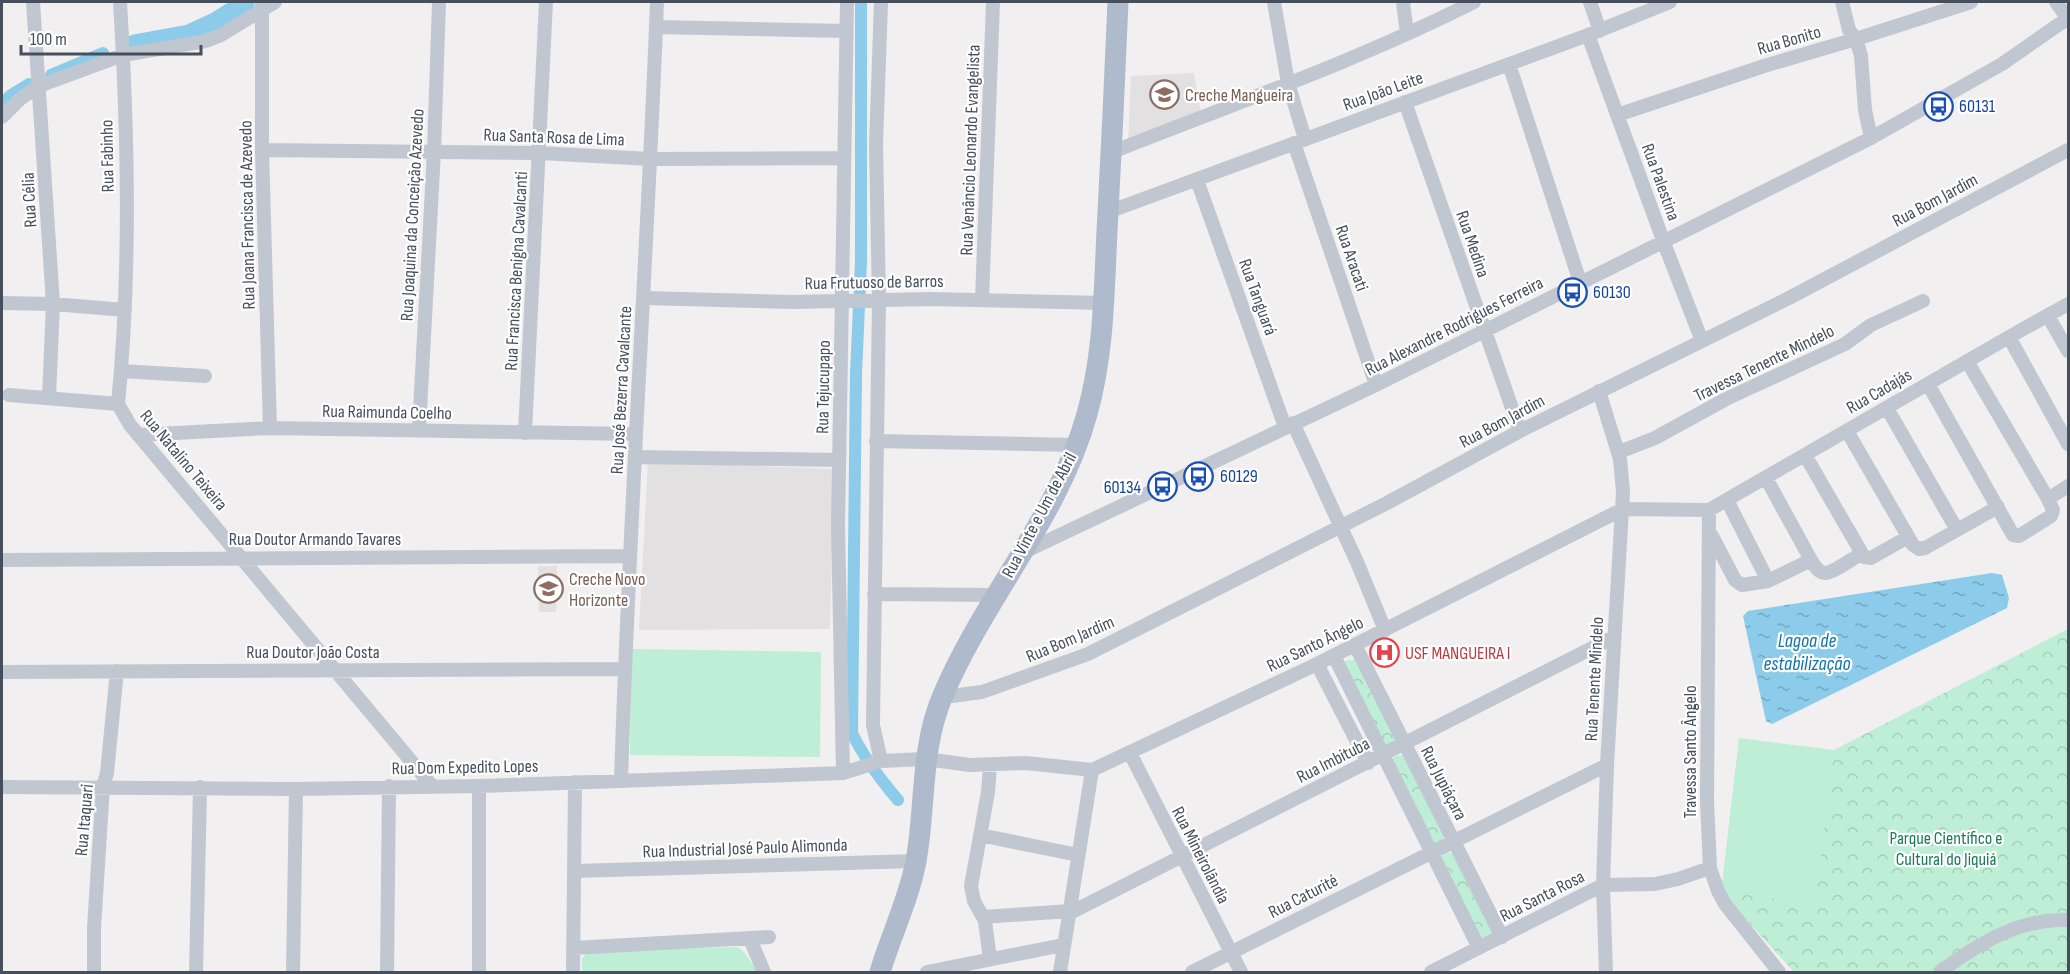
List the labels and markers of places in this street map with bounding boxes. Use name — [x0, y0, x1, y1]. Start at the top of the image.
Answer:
school or university icon: Creche Mangueira — [1148, 79, 1180, 111]
place label: Creche Mangueira — [1185, 85, 1293, 106]
bus stop icon: 60131 — [1922, 90, 1954, 122]
place label: 60131 — [1959, 96, 1996, 117]
bus stop icon: 60130 — [1556, 276, 1588, 308]
place label: 60130 — [1593, 282, 1631, 303]
bus stop icon: 60129 — [1183, 460, 1215, 492]
place label: 60129 — [1220, 466, 1258, 487]
bus stop icon: 60134 — [1146, 471, 1178, 503]
place label: 60134 — [1104, 477, 1141, 498]
place label: Creche Novo Horizonte — [569, 569, 646, 611]
school or university icon: Creche Novo Horizonte — [532, 573, 564, 605]
hospital icon: USF MANGUEIRA I — [1368, 637, 1400, 669]
place label: USF MANGUEIRA I — [1405, 643, 1511, 664]

